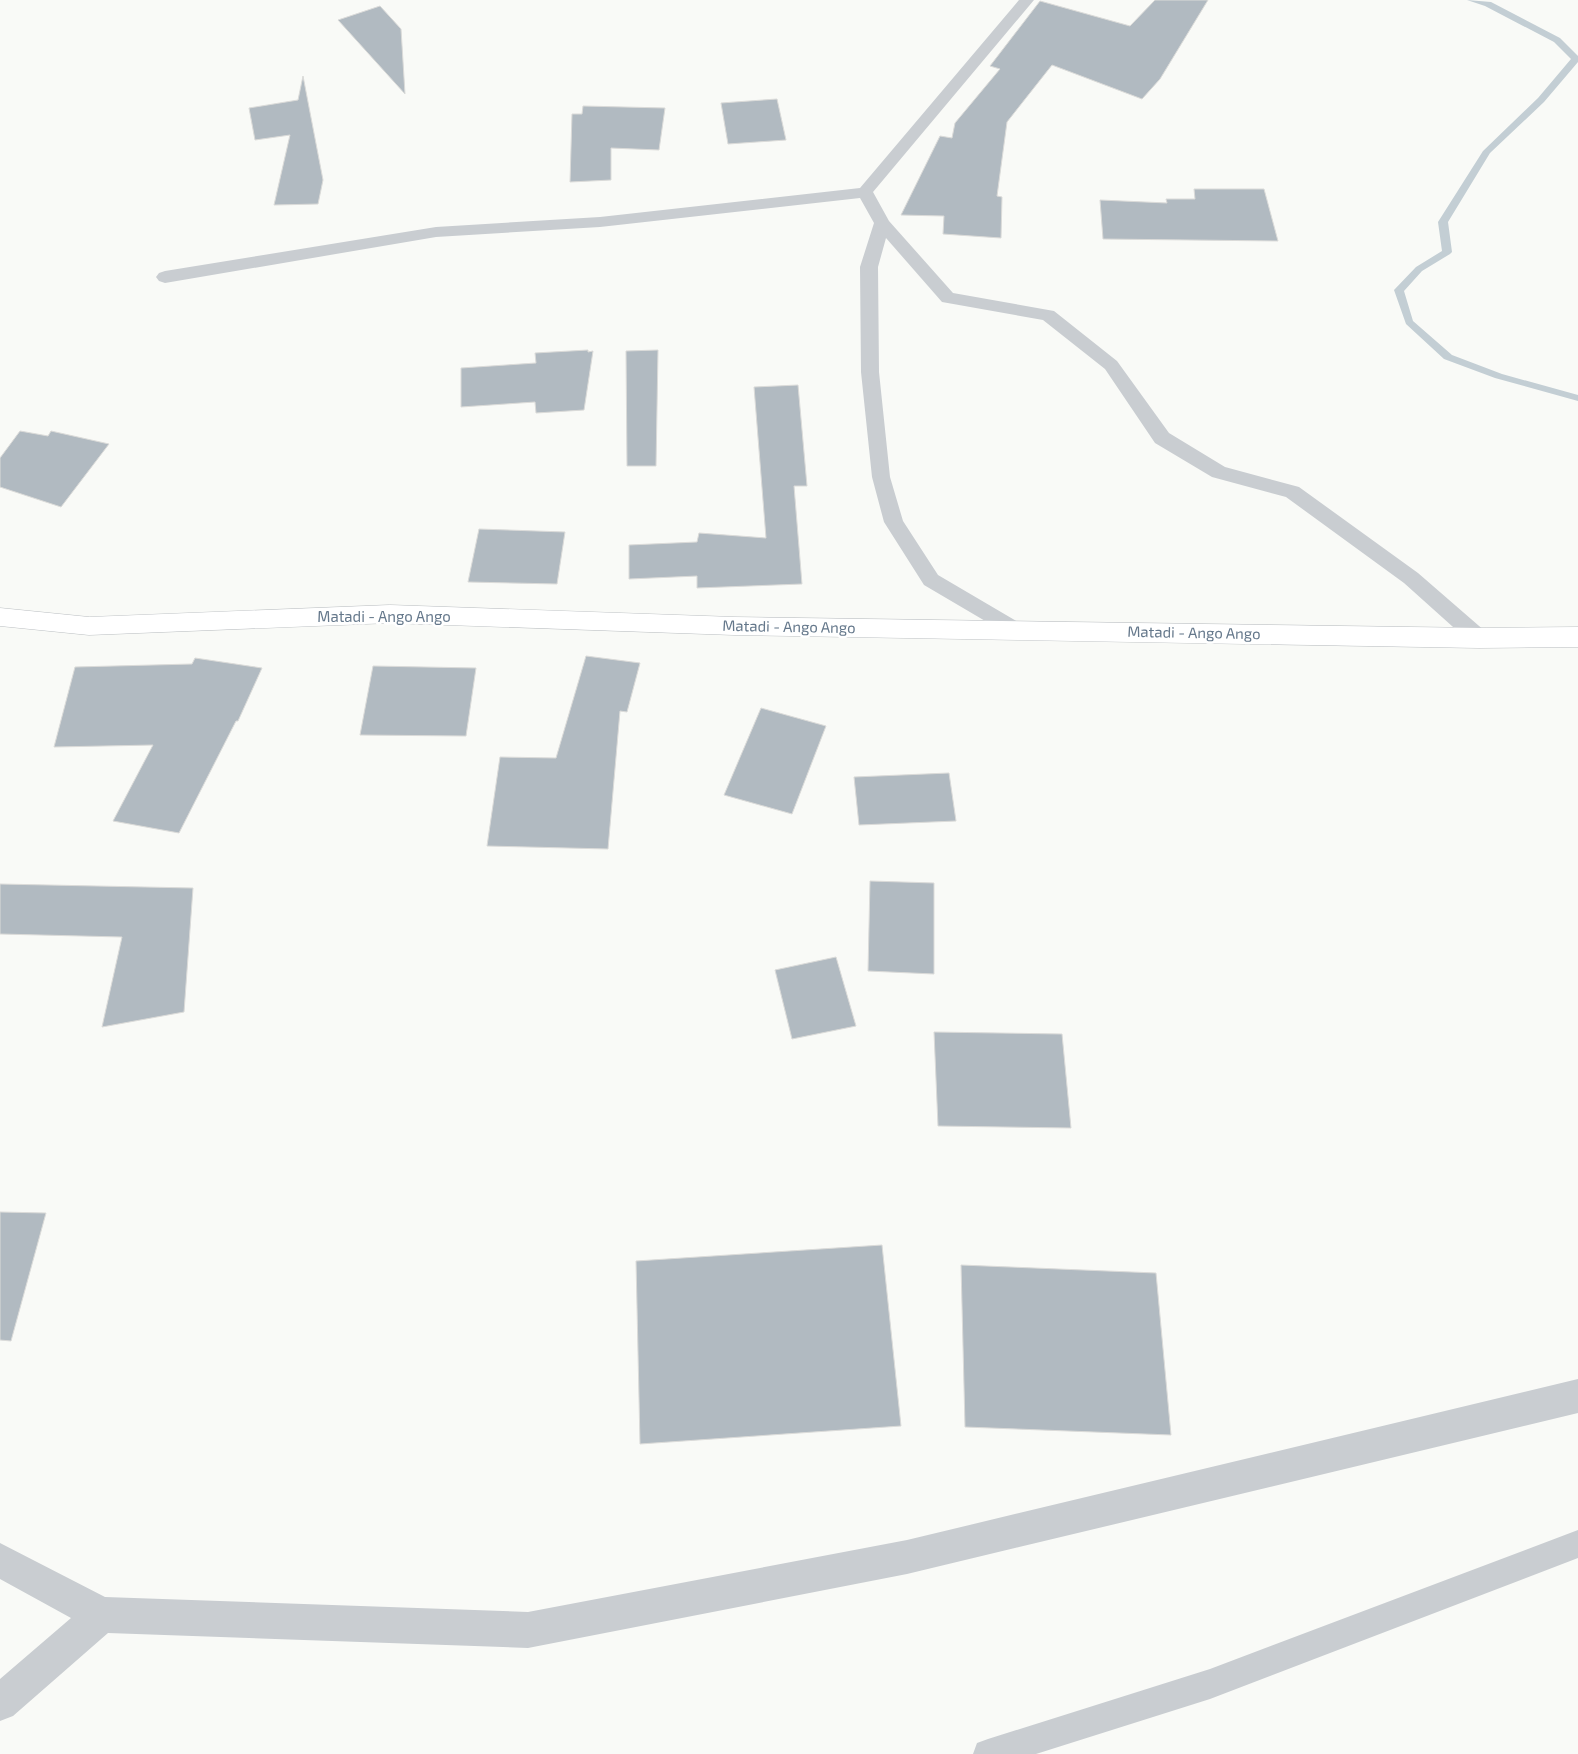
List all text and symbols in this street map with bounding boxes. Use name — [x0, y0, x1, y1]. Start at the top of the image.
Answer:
street label: Matadi - Ango Ango — [317, 607, 451, 625]
street label: Matadi - Ango Ango — [722, 616, 856, 636]
street label: Matadi - Ango Ango — [1127, 622, 1261, 642]

